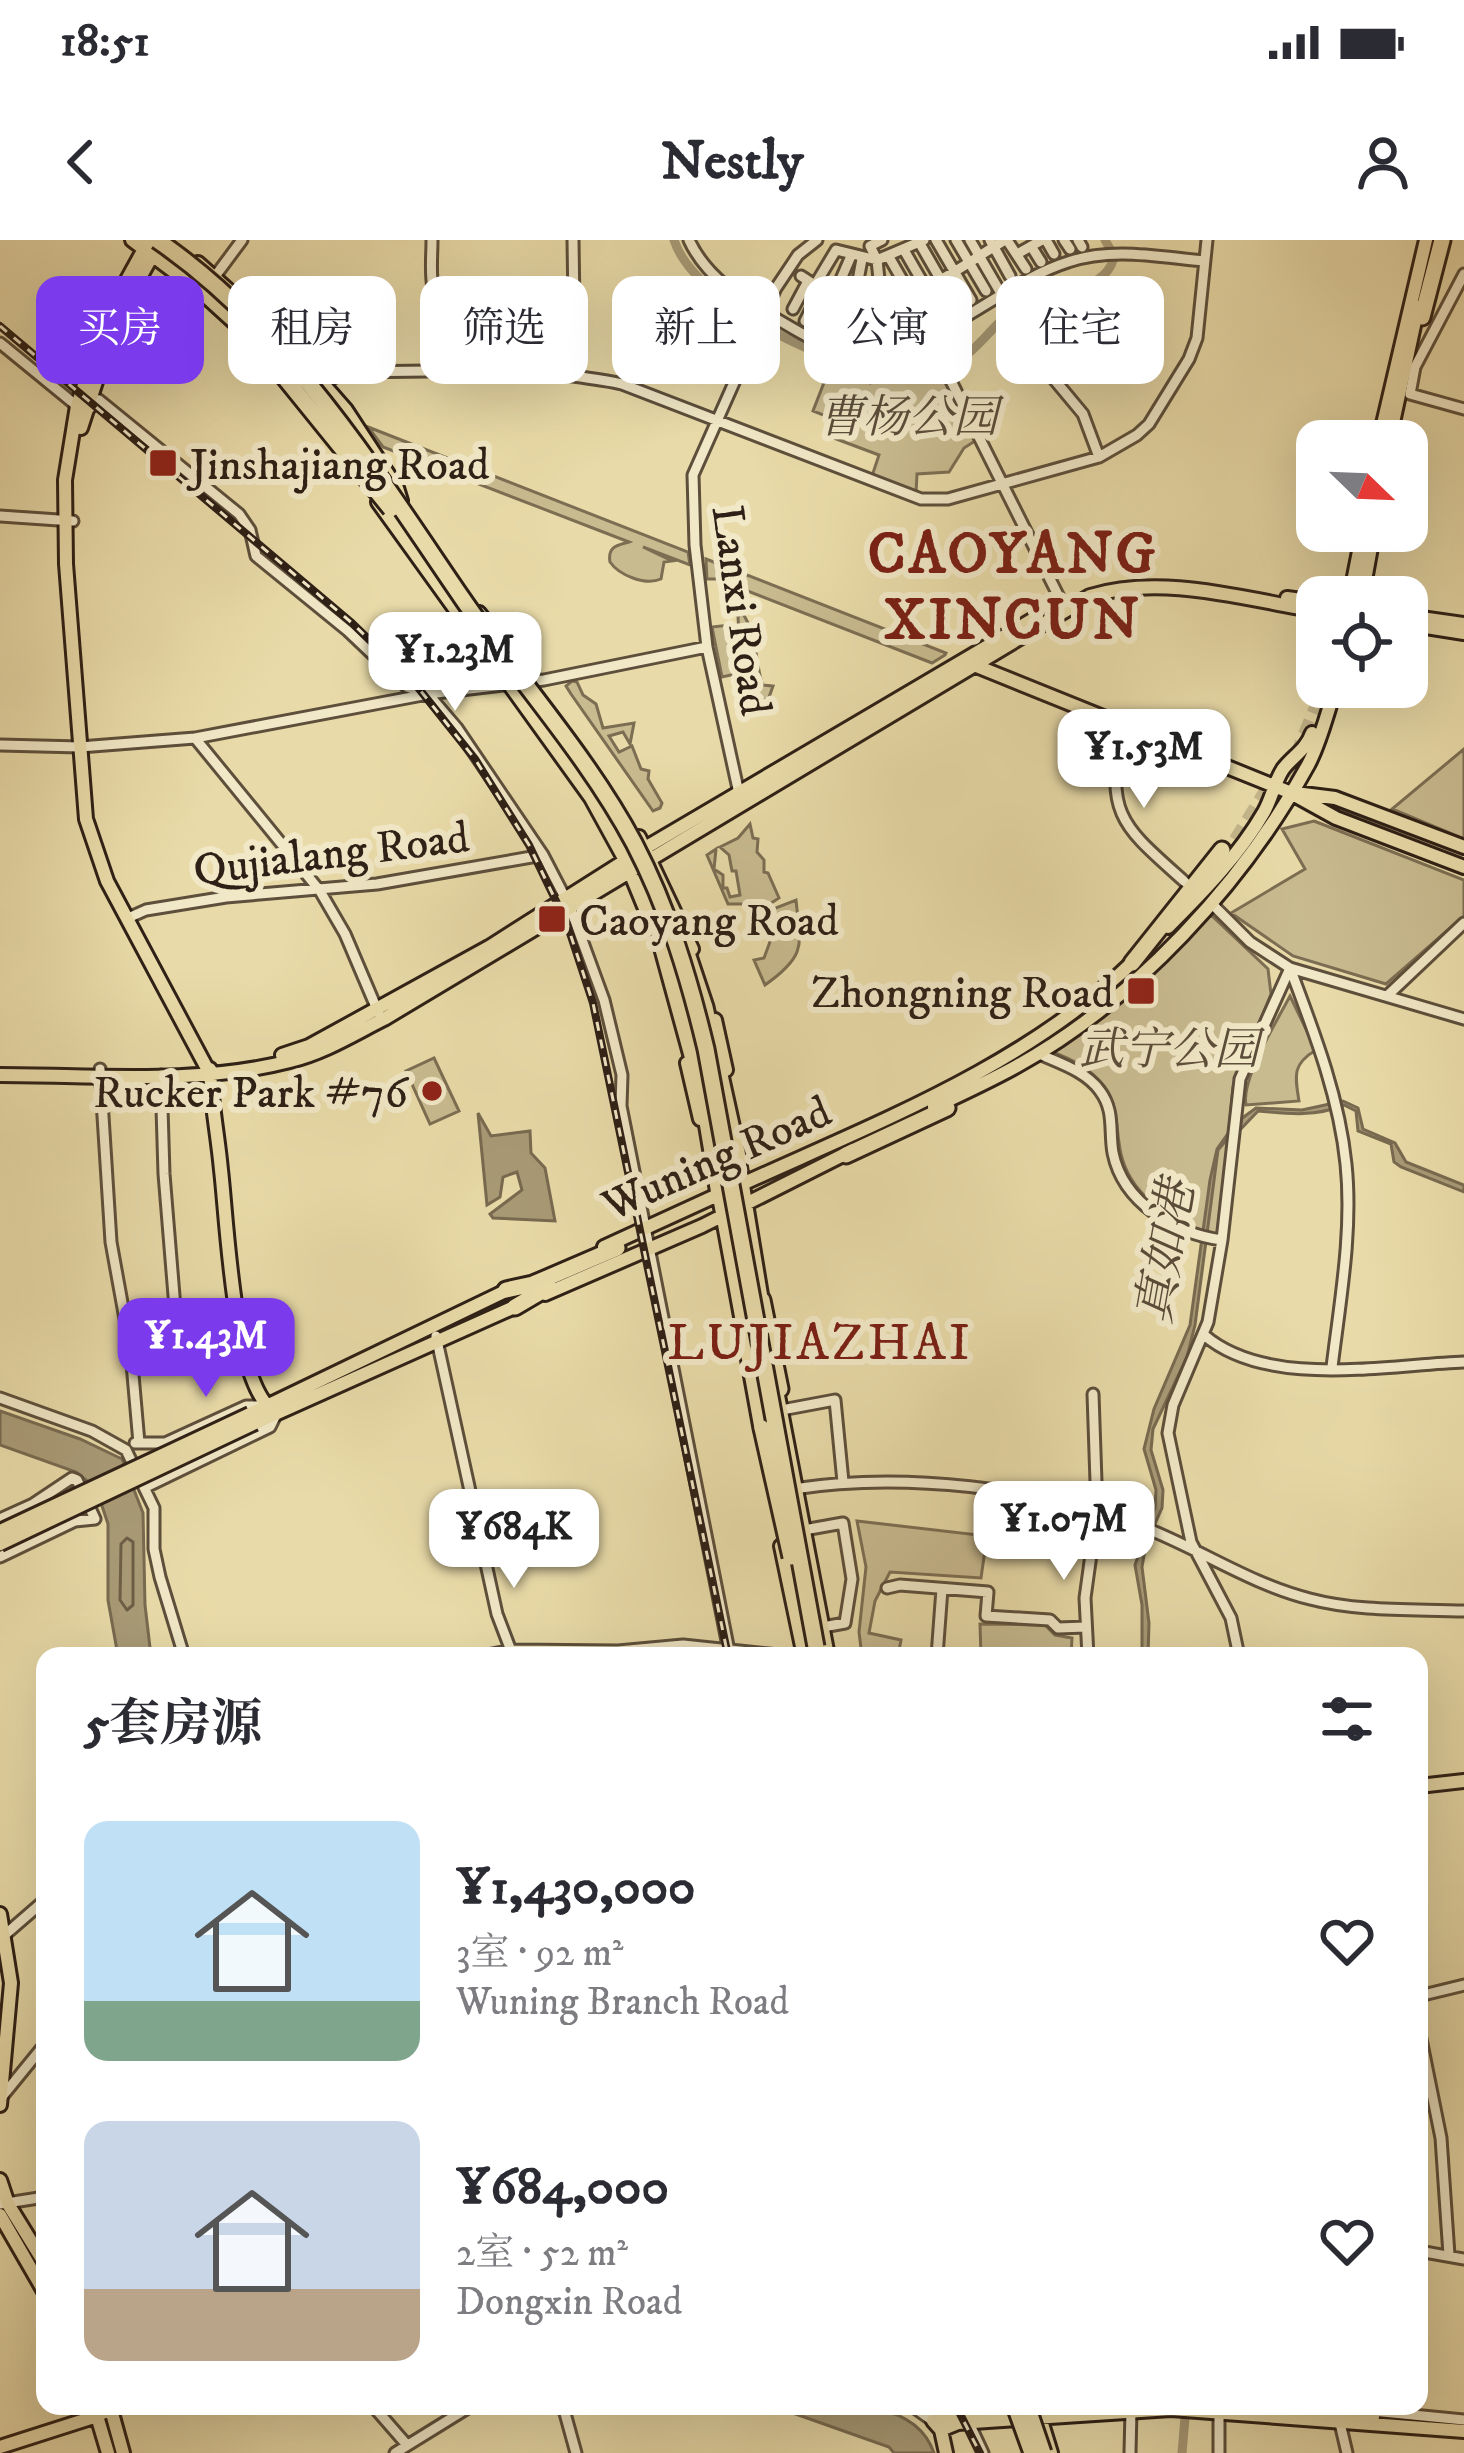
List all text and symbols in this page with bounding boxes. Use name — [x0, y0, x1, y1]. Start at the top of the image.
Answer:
text: 18:51 — [60, 14, 150, 70]
icon: back — [48, 129, 114, 195]
text: Nestly — [661, 129, 803, 196]
icon: person — [1350, 129, 1416, 195]
chip: 买房 — [36, 276, 204, 384]
chip: 租房 — [228, 276, 396, 384]
chip: 筛选 — [420, 276, 588, 384]
chip: 新上 — [612, 276, 780, 384]
chip: 公寓 — [804, 276, 972, 384]
chip: 住宅 — [996, 276, 1164, 384]
park label: 曹杨公园 — [818, 391, 1004, 447]
north arrow — [1296, 420, 1428, 552]
map controls — [1296, 420, 1428, 708]
place label: Jinshajiang Road — [186, 438, 490, 494]
marker: Jinshajiang Road — [147, 447, 179, 479]
street label: Lanxi Road — [698, 502, 783, 720]
district label: CAOYANG XINCUN — [868, 520, 1158, 657]
button: locate — [1296, 576, 1428, 708]
pin: ¥1.23M — [357, 612, 553, 714]
text: ¥1.23M — [395, 626, 515, 675]
pin: ¥1.53M — [1046, 709, 1242, 811]
text: ¥1.53M — [1085, 723, 1203, 772]
street label: Qujialang Road — [190, 810, 473, 900]
place label: Caoyang Road — [579, 894, 839, 950]
marker: Caoyang Road — [536, 903, 568, 935]
place label: Zhongning Road — [811, 966, 1115, 1022]
marker: Zhongning Road — [1125, 975, 1157, 1007]
park label: 武宁公园 — [1079, 1023, 1265, 1079]
place label: Rucker Park #76 — [93, 1066, 410, 1122]
marker: Rucker Park #76 — [419, 1078, 445, 1104]
street label: Wuning Road — [593, 1084, 841, 1235]
water label: 真如港 — [1125, 1171, 1210, 1329]
pin: ¥1.43M — [108, 1298, 304, 1400]
text: ¥1.43M — [145, 1312, 267, 1361]
district label: LUJIAZHAI — [667, 1312, 973, 1376]
pin: ¥1.07M — [966, 1481, 1162, 1583]
pin: ¥684K — [430, 1489, 598, 1591]
text: ¥1.07M — [1001, 1495, 1127, 1544]
text: ¥684K — [456, 1503, 572, 1552]
icon: filters — [1314, 1686, 1380, 1752]
text: 5套房源 — [84, 1693, 262, 1757]
text: ¥1,430,000 — [456, 1856, 696, 1920]
icon: home — [180, 1869, 324, 2013]
icon: heart — [1314, 1908, 1380, 1974]
text: 3室 · 92 m² — [456, 1929, 623, 1978]
text: Wuning Branch Road — [456, 1978, 789, 2027]
text: ¥684,000 — [456, 2156, 669, 2220]
icon: home — [180, 2169, 324, 2313]
icon: heart — [1314, 2208, 1380, 2274]
text: 2室 · 52 m² — [456, 2229, 628, 2278]
text: Dongxin Road — [456, 2278, 682, 2327]

